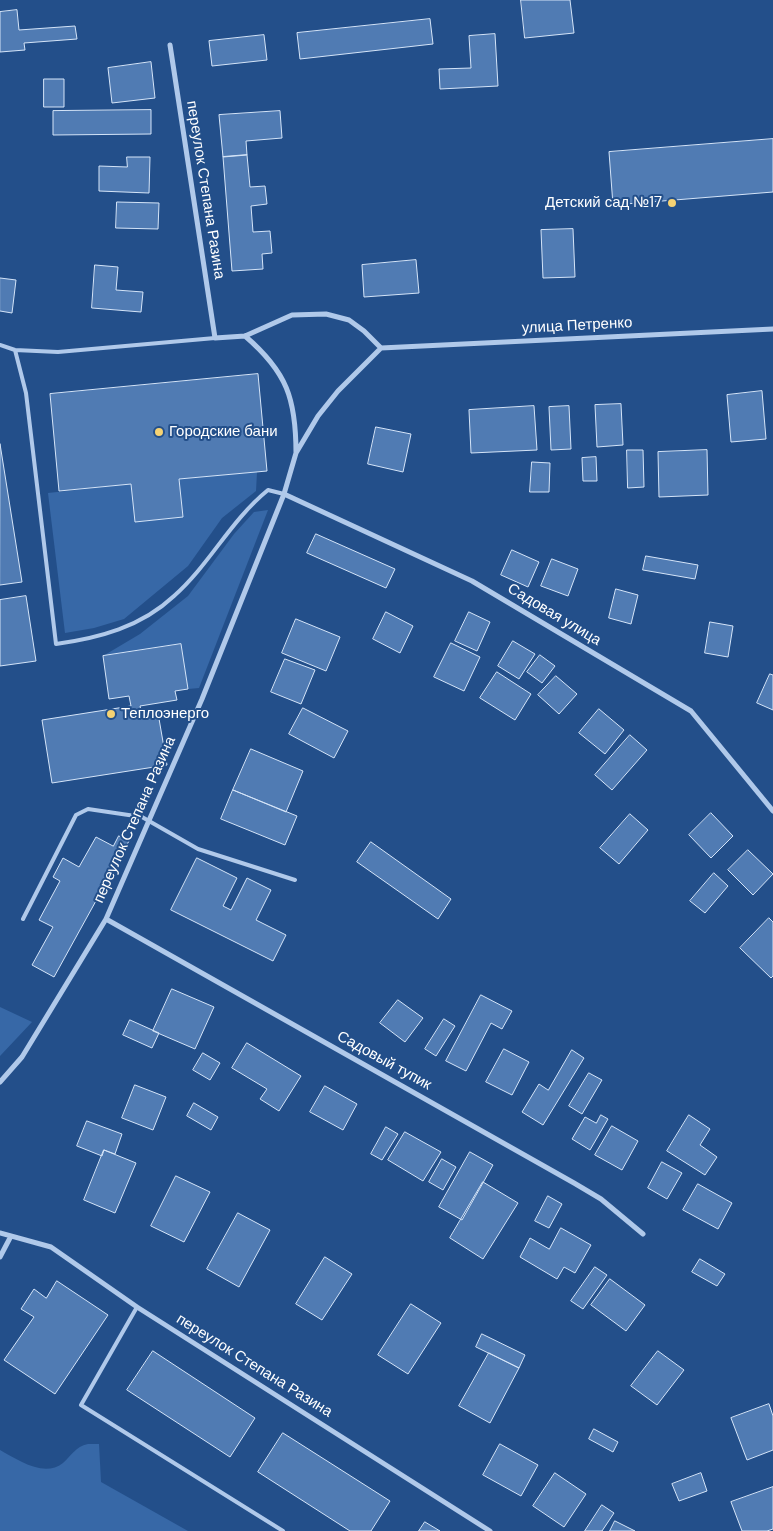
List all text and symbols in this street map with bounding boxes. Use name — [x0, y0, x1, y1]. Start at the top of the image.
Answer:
street label: переулок Степана Разина — [182, 99, 228, 281]
place label: Детский сад №17 — [545, 194, 662, 212]
marker: Детский сад №17 — [666, 197, 678, 209]
street label: улица Петренко — [521, 314, 633, 338]
place label: Городские бани — [169, 423, 278, 441]
marker: Городские бани — [153, 426, 165, 438]
street label: Садовая улица — [504, 580, 604, 650]
place label: Теплоэнерго — [121, 705, 209, 723]
marker: Теплоэнерго — [105, 708, 117, 720]
street label: переулок Степана Разина — [90, 734, 180, 906]
street label: Садовый тупик — [334, 1028, 434, 1094]
street label: переулок Степана Разина — [173, 1311, 335, 1421]

